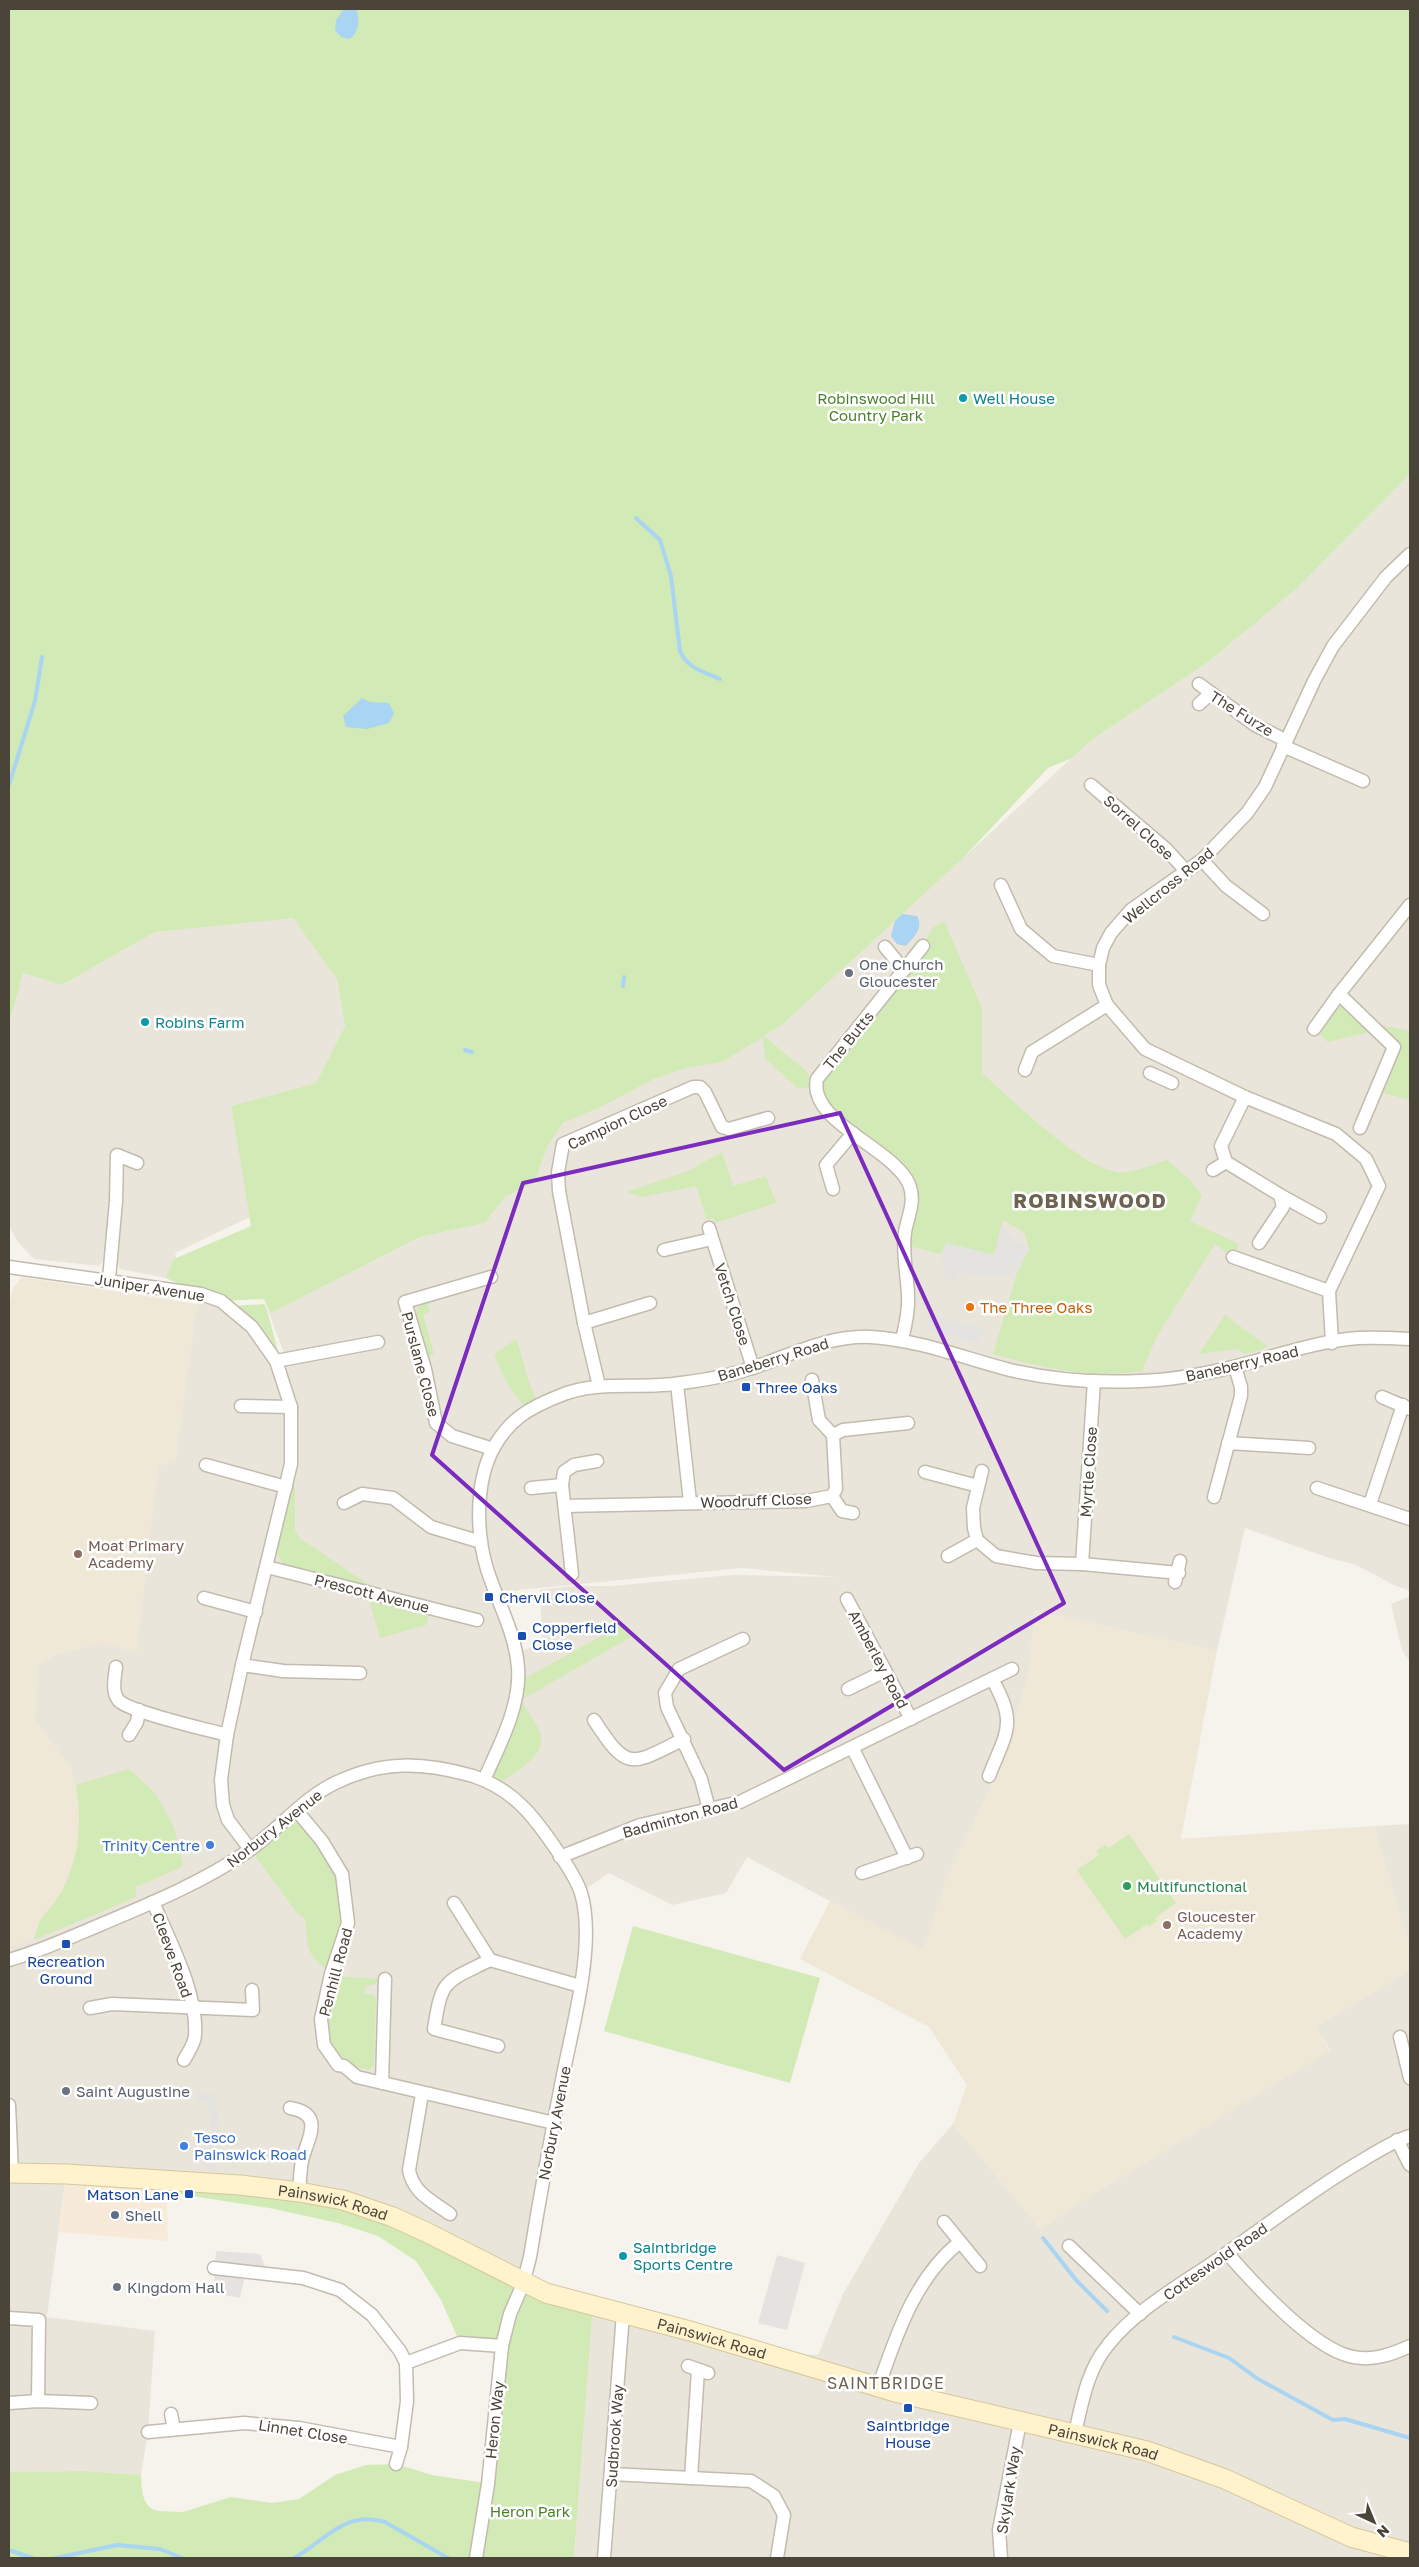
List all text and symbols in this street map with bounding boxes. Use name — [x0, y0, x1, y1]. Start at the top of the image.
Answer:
park label: Robinswood Hill Country Park — [817, 389, 935, 424]
place label: Well House — [973, 389, 1055, 407]
marker: Well House — [957, 392, 969, 404]
street label: The Furze — [1207, 686, 1277, 740]
street label: Sorrel Close — [1100, 791, 1178, 863]
street label: Wellcross Road — [1119, 843, 1217, 927]
place label: One Church Gloucester — [859, 955, 943, 990]
marker: One Church Gloucester — [843, 967, 855, 979]
street label: The Butts — [819, 1007, 877, 1073]
place label: Robins Farm — [155, 1013, 244, 1031]
marker: Robins Farm — [139, 1016, 151, 1028]
street label: Campion Close — [564, 1091, 670, 1153]
district label: ROBINSWOOD — [1013, 1188, 1167, 1212]
street label: Vetch Close — [711, 1261, 755, 1348]
street label: Juniper Avenue — [94, 1269, 207, 1305]
place label: The Three Oaks — [980, 1298, 1092, 1316]
marker: The Three Oaks — [964, 1301, 976, 1313]
street label: Purslane Close — [398, 1309, 444, 1419]
street label: Baneberry Road — [715, 1334, 831, 1384]
street label: Baneberry Road — [1184, 1341, 1300, 1385]
place label: Three Oaks — [756, 1378, 837, 1396]
marker: Three Oaks — [740, 1381, 752, 1393]
street label: Myrtle Close — [1076, 1426, 1100, 1518]
street label: Woodruff Close — [700, 1489, 812, 1511]
place label: Moat Primary Academy — [88, 1536, 185, 1571]
marker: Moat Primary Academy — [72, 1548, 84, 1560]
street label: Prescott Avenue — [313, 1570, 432, 1616]
place label: Chervil Close — [499, 1588, 595, 1606]
marker: Chervil Close — [483, 1591, 495, 1603]
street label: Amberley Road — [845, 1607, 913, 1711]
place label: Copperfield Close — [532, 1618, 617, 1653]
marker: Copperfield Close — [516, 1630, 528, 1642]
street label: Norbury Avenue — [223, 1785, 325, 1871]
street label: Badminton Road — [620, 1793, 740, 1841]
place label: Trinity Centre — [102, 1836, 200, 1854]
marker: Trinity Centre — [204, 1839, 216, 1851]
place label: Multifunctional — [1137, 1877, 1247, 1895]
marker: Multifunctional — [1121, 1880, 1133, 1892]
place label: Gloucester Academy — [1177, 1907, 1256, 1942]
street label: Cleeve Road — [149, 1910, 197, 2000]
marker: Gloucester Academy — [1161, 1919, 1173, 1931]
street label: Penhill Road — [315, 1926, 355, 2018]
marker: Recreation Ground — [60, 1938, 72, 1950]
place label: Recreation Ground — [27, 1952, 105, 1987]
street label: Norbury Avenue — [534, 2064, 574, 2182]
place label: Saint Augustine — [76, 2082, 190, 2100]
marker: Saint Augustine — [60, 2085, 72, 2097]
place label: Tesco Painswick Road — [194, 2128, 307, 2163]
marker: Tesco Painswick Road — [178, 2140, 190, 2152]
street label: Painswick Road — [277, 2181, 390, 2224]
place label: Matson Lane — [87, 2185, 179, 2203]
marker: Matson Lane — [183, 2188, 195, 2200]
place label: Shell — [125, 2206, 162, 2224]
marker: Shell — [109, 2209, 121, 2221]
street label: Cotteswold Road — [1159, 2218, 1271, 2304]
place label: Saintbridge Sports Centre — [633, 2238, 733, 2273]
marker: Saintbridge Sports Centre — [617, 2250, 629, 2262]
place label: Kingdom Hall — [127, 2278, 225, 2296]
marker: Kingdom Hall — [111, 2281, 123, 2293]
street label: Painswick Road — [655, 2314, 769, 2362]
district label: SAINTBRIDGE — [827, 2373, 945, 2393]
street label: Heron Way — [481, 2380, 507, 2460]
street label: Sudbrook Way — [601, 2383, 627, 2488]
marker: Saintbridge House — [902, 2402, 914, 2414]
street label: Linnet Close — [257, 2415, 349, 2447]
place label: Saintbridge House — [866, 2416, 950, 2451]
street label: Painswick Road — [1046, 2419, 1161, 2463]
street label: Skylark Way — [992, 2444, 1024, 2535]
north arrow — [1349, 2497, 1399, 2547]
park label: Heron Park — [490, 2502, 571, 2520]
text: N — [1374, 2522, 1393, 2542]

